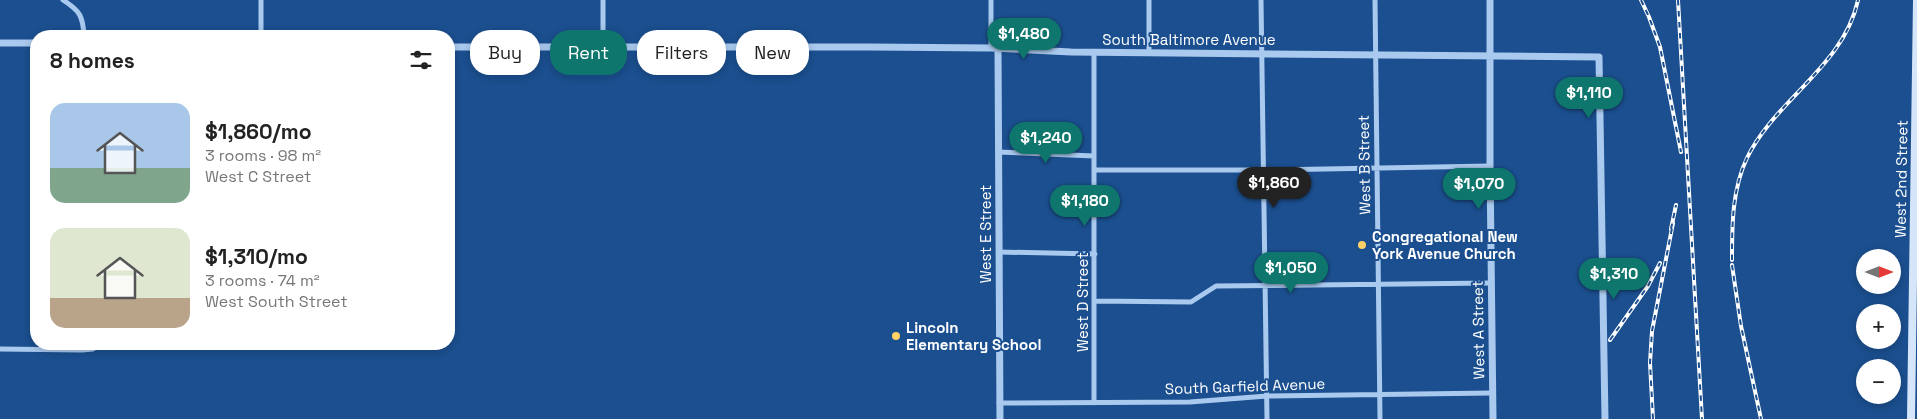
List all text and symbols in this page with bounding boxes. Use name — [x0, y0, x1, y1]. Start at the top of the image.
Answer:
pin: $1,480 — [983, 18, 1065, 60]
text: $1,480 — [998, 23, 1050, 44]
chip: Buy — [470, 30, 540, 75]
chip: Rent — [550, 30, 627, 75]
chip: Filters — [637, 30, 726, 75]
chip: New — [736, 30, 809, 75]
street label: South Baltimore Avenue — [1102, 30, 1276, 49]
icon: filters — [407, 46, 435, 74]
text: 8 homes — [50, 47, 135, 74]
pin: $1,110 — [1548, 76, 1630, 119]
text: $1,110 — [1566, 82, 1612, 103]
street label: West B Street — [1354, 115, 1374, 215]
text: $1,860/mo — [205, 118, 312, 145]
street label: West 2nd Street — [1890, 120, 1912, 238]
pin: $1,240 — [1005, 121, 1087, 164]
icon: home — [90, 123, 150, 183]
text: $1,240 — [1020, 127, 1072, 148]
text: 3 rooms · 98 m² — [205, 145, 321, 166]
text: West C Street — [205, 166, 311, 187]
pin: $1,860 — [1233, 166, 1315, 209]
pin: $1,070 — [1438, 168, 1520, 210]
text: $1,860 — [1248, 172, 1300, 193]
text: $1,070 — [1454, 173, 1504, 194]
pin: $1,180 — [1044, 184, 1126, 227]
street label: West E Street — [976, 185, 995, 283]
text: $1,180 — [1061, 190, 1109, 211]
place label: Congregational New York Avenue Church — [1372, 227, 1518, 263]
marker: Congregational New York Avenue Church — [1356, 239, 1368, 251]
text: $1,310/mo — [205, 243, 308, 270]
icon: home — [90, 248, 150, 308]
north arrow — [1856, 249, 1901, 294]
map controls — [1856, 249, 1901, 404]
street label: West D Street — [1073, 252, 1092, 352]
pin: $1,050 — [1250, 252, 1332, 294]
text: $1,050 — [1265, 257, 1317, 278]
pin: $1,310 — [1573, 258, 1655, 300]
text: $1,310 — [1590, 263, 1638, 284]
text: 3 rooms · 74 m² — [205, 270, 320, 291]
street label: West A Street — [1468, 280, 1488, 380]
text: West South Street — [205, 291, 348, 312]
button: + — [1856, 304, 1901, 349]
place label: Lincoln Elementary School — [906, 318, 1041, 354]
marker: Lincoln Elementary School — [890, 330, 902, 342]
button: − — [1856, 359, 1901, 404]
street label: South Garfield Avenue — [1164, 374, 1326, 398]

